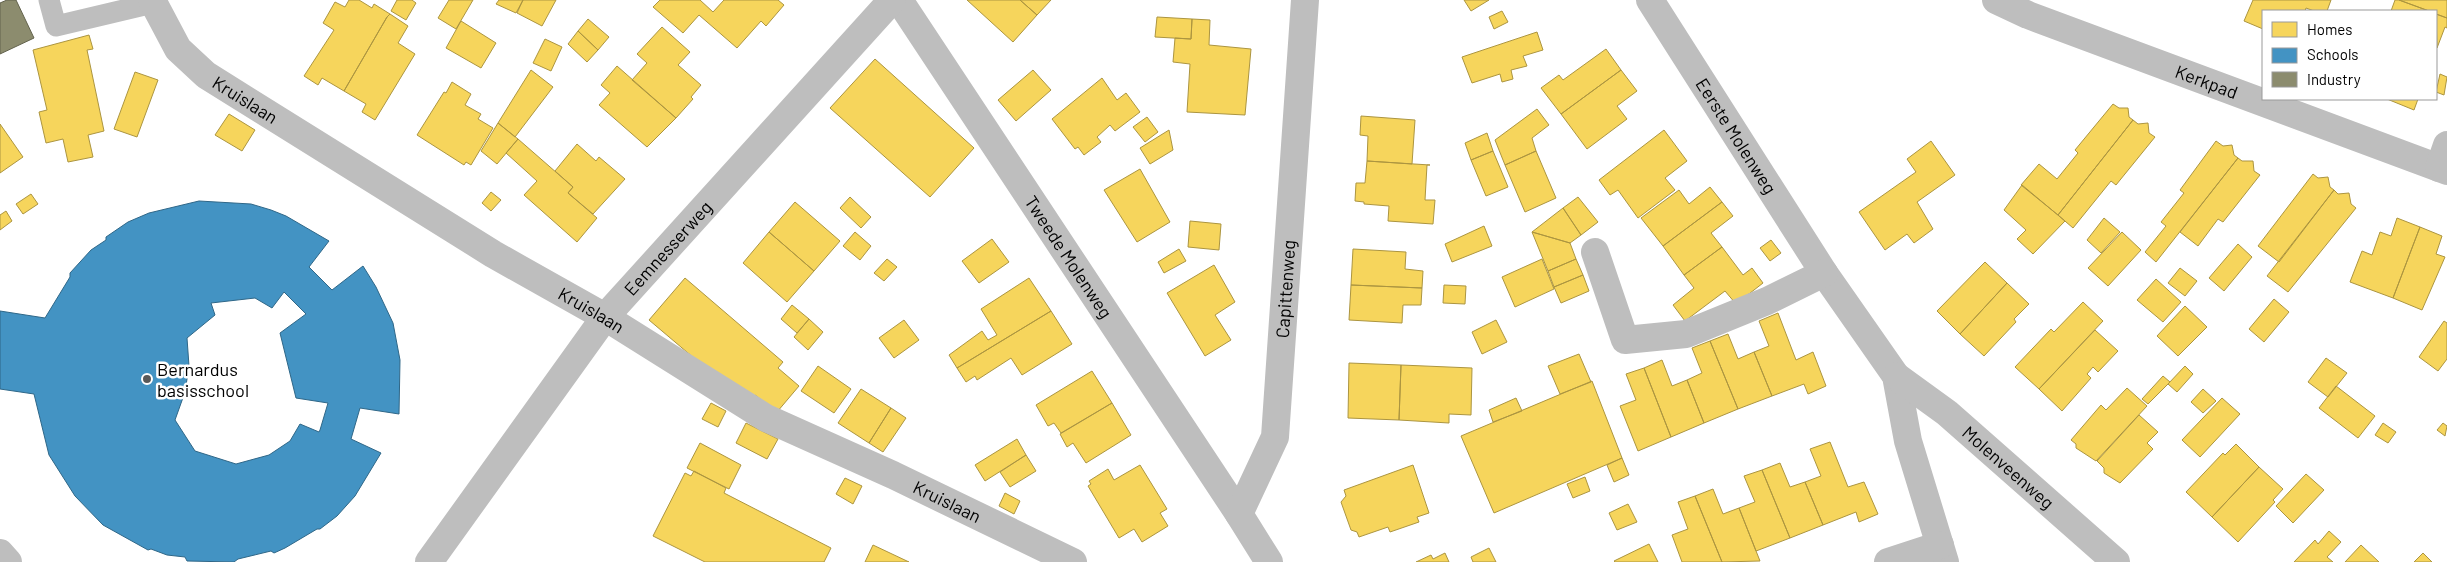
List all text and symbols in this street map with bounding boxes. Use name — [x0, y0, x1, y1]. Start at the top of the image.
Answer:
legend — [2262, 10, 2437, 100]
text: Homes — [2307, 20, 2352, 38]
text: Schools — [2307, 45, 2359, 63]
street label: Kerkpad — [2172, 60, 2241, 103]
text: Industry — [2307, 70, 2361, 88]
street label: Kruislaan — [209, 71, 282, 128]
street label: Eerste Molenweg — [1691, 74, 1782, 198]
street label: Tweede Molenweg — [1020, 191, 1117, 322]
street label: Eemnesserweg — [619, 196, 716, 300]
street label: Capittenweg — [1271, 239, 1300, 339]
street label: Kruislaan — [554, 282, 629, 337]
place label: Bernardus basisschool — [157, 358, 249, 401]
marker: Bernardus basisschool — [141, 373, 153, 385]
street label: Molenveenweg — [1958, 421, 2059, 513]
street label: Kruislaan — [910, 476, 985, 527]

